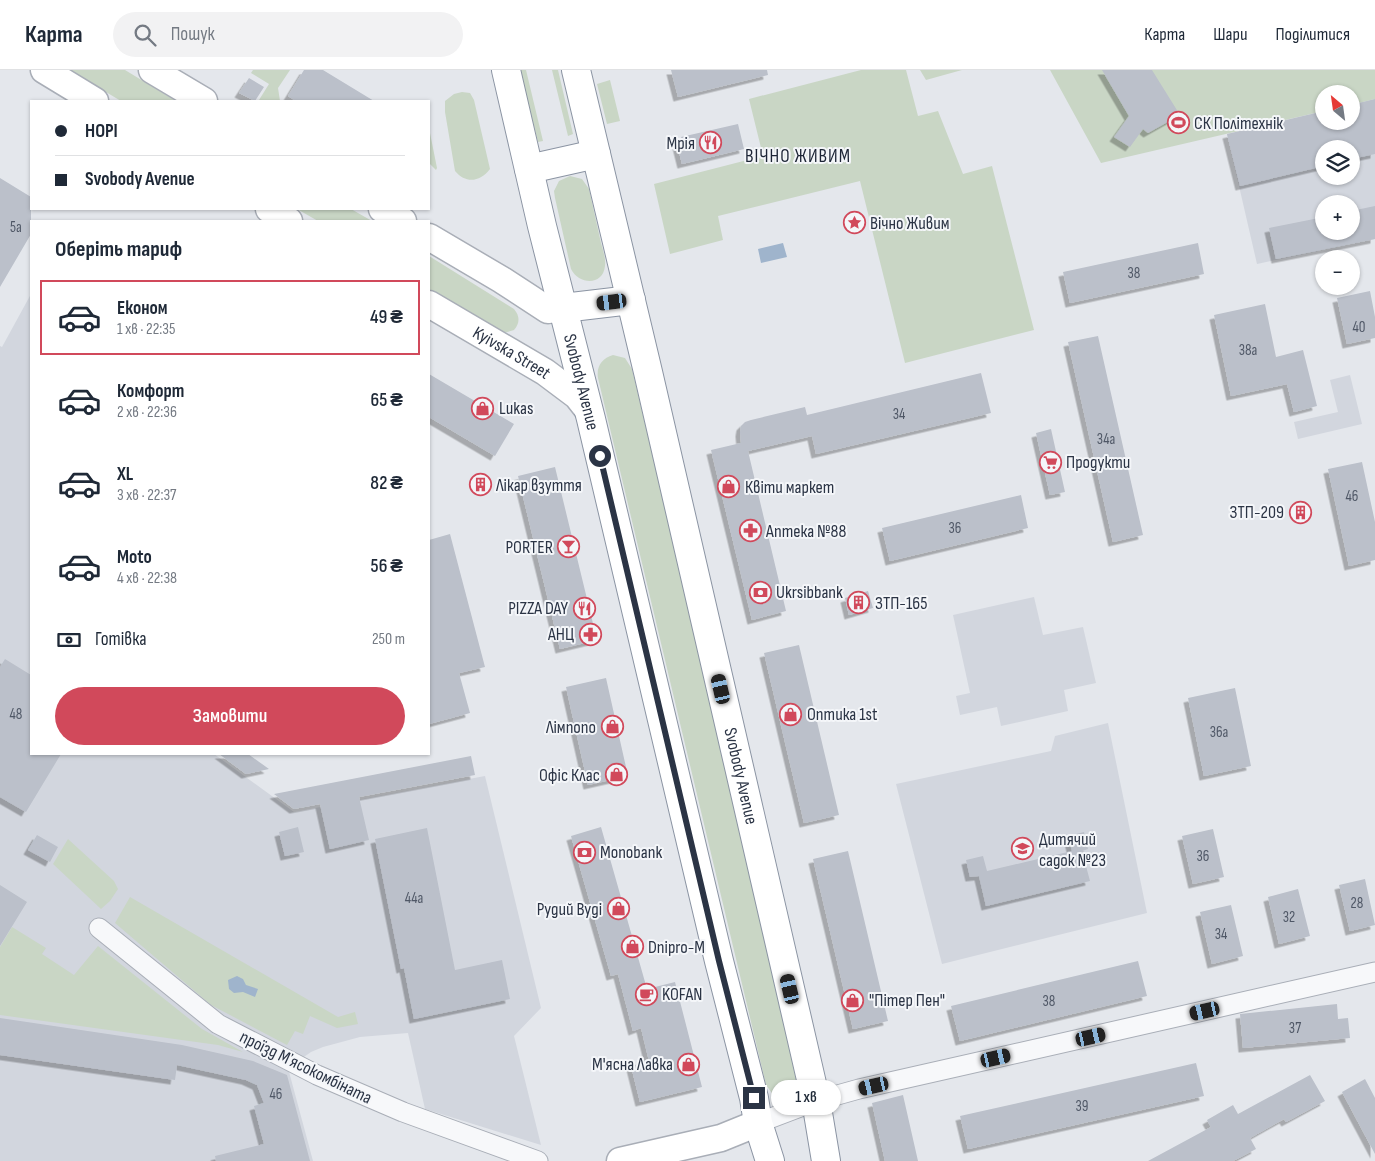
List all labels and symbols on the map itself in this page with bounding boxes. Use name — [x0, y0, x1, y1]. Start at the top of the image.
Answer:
north arrow — [1315, 85, 1360, 130]
sports icon: СК Політехнік — [1166, 111, 1190, 135]
place label: СК Політехнік — [1194, 113, 1283, 134]
restaurant icon: Мрія — [699, 131, 723, 155]
place label: Мрія — [666, 133, 695, 154]
district label: ВІЧНО ЖИВИМ — [745, 145, 851, 168]
place icon: Вічно Живим — [842, 211, 866, 235]
place label: Вічно Живим — [870, 213, 949, 234]
house number: 5а — [10, 218, 22, 237]
house number: 38 — [1128, 264, 1140, 283]
car — [596, 293, 627, 311]
house number: 40 — [1353, 318, 1365, 337]
street label: Kyivska Street — [469, 322, 555, 384]
street label: Svobody Avenue — [559, 332, 603, 432]
house number: 38а — [1239, 341, 1258, 360]
shop icon: Lukas — [471, 396, 495, 420]
place label: Lukas — [499, 398, 533, 419]
house number: 34 — [893, 405, 905, 424]
house number: 34а — [1097, 430, 1115, 449]
route start — [589, 445, 611, 467]
supermarket icon: Продукти — [1038, 450, 1062, 474]
place label: Продукти — [1066, 452, 1130, 473]
building icon: Лікар взуття — [468, 473, 492, 497]
place label: Лікар взуття — [495, 475, 582, 496]
shop icon: Квіти маркет — [717, 475, 741, 499]
place label: Квіти маркет — [745, 477, 834, 498]
house number: 46 — [1346, 487, 1358, 506]
building icon: ЗТП-209 — [1288, 500, 1312, 524]
place label: ЗТП-209 — [1230, 502, 1284, 523]
pharmacy icon: Аптека №88 — [738, 519, 762, 543]
house number: 36 — [949, 519, 961, 538]
place label: Аптека №88 — [765, 521, 846, 542]
bar icon: PORTER — [557, 535, 581, 559]
place label: PORTER — [505, 537, 553, 558]
bank icon: Ukrsibbank — [748, 580, 772, 604]
place label: Ukrsibbank — [776, 582, 843, 603]
building icon: ЗТП-165 — [847, 591, 871, 615]
place label: ЗТП-165 — [875, 593, 927, 614]
restaurant icon: PIZZA DAY — [572, 596, 596, 620]
place label: PIZZA DAY — [508, 598, 568, 619]
pharmacy icon: АНЦ — [578, 622, 602, 646]
place label: АНЦ — [547, 624, 574, 645]
car — [710, 673, 731, 705]
shop icon: Оптика 1st — [779, 702, 803, 726]
place label: Оптика 1st — [807, 704, 878, 725]
house number: 48 — [10, 705, 22, 724]
shop icon: Лімпопо — [600, 715, 624, 739]
place label: Лімпопо — [545, 717, 596, 738]
house number: 36а — [1210, 723, 1229, 742]
street label: Svobody Avenue — [719, 726, 762, 826]
shop icon: Офіс Клас — [604, 763, 628, 787]
place label: Офіс Клас — [539, 765, 600, 786]
place label: Дитячий садок №23 — [1039, 829, 1106, 871]
school or university icon: Дитячий садок №23 — [1011, 837, 1035, 861]
bank icon: Monobank — [572, 840, 596, 864]
place label: Monobank — [600, 842, 662, 863]
house number: 36 — [1197, 847, 1209, 866]
house number: 44а — [405, 889, 423, 908]
house number: 28 — [1351, 894, 1363, 913]
shop icon: Рудий Вуді — [606, 897, 630, 921]
place label: Рудий Вуді — [537, 899, 602, 920]
house number: 32 — [1283, 908, 1295, 927]
house number: 34 — [1215, 925, 1227, 944]
shop icon: Dnipro-M — [620, 935, 644, 959]
place label: Dnipro-M — [648, 937, 705, 958]
car — [779, 973, 800, 1005]
cafe icon: KOFAN — [634, 982, 658, 1006]
place label: KOFAN — [662, 984, 702, 1005]
shop icon: "Пітер Пен" — [841, 988, 865, 1012]
place label: "Пітер Пен" — [869, 990, 945, 1011]
house number: 38 — [1043, 992, 1055, 1011]
car — [1188, 1000, 1221, 1022]
house number: 37 — [1289, 1019, 1301, 1038]
street label: проїзд Мʼясокомбіната — [236, 1026, 375, 1109]
car — [1074, 1026, 1107, 1048]
car — [979, 1047, 1012, 1069]
shop icon: М'ясна Лавка — [677, 1052, 701, 1076]
place label: М'ясна Лавка — [592, 1054, 673, 1075]
car — [857, 1075, 890, 1097]
callout: 1 хв — [772, 1080, 842, 1116]
house number: 46 — [270, 1085, 282, 1104]
route end — [743, 1087, 765, 1109]
house number: 39 — [1076, 1097, 1088, 1116]

